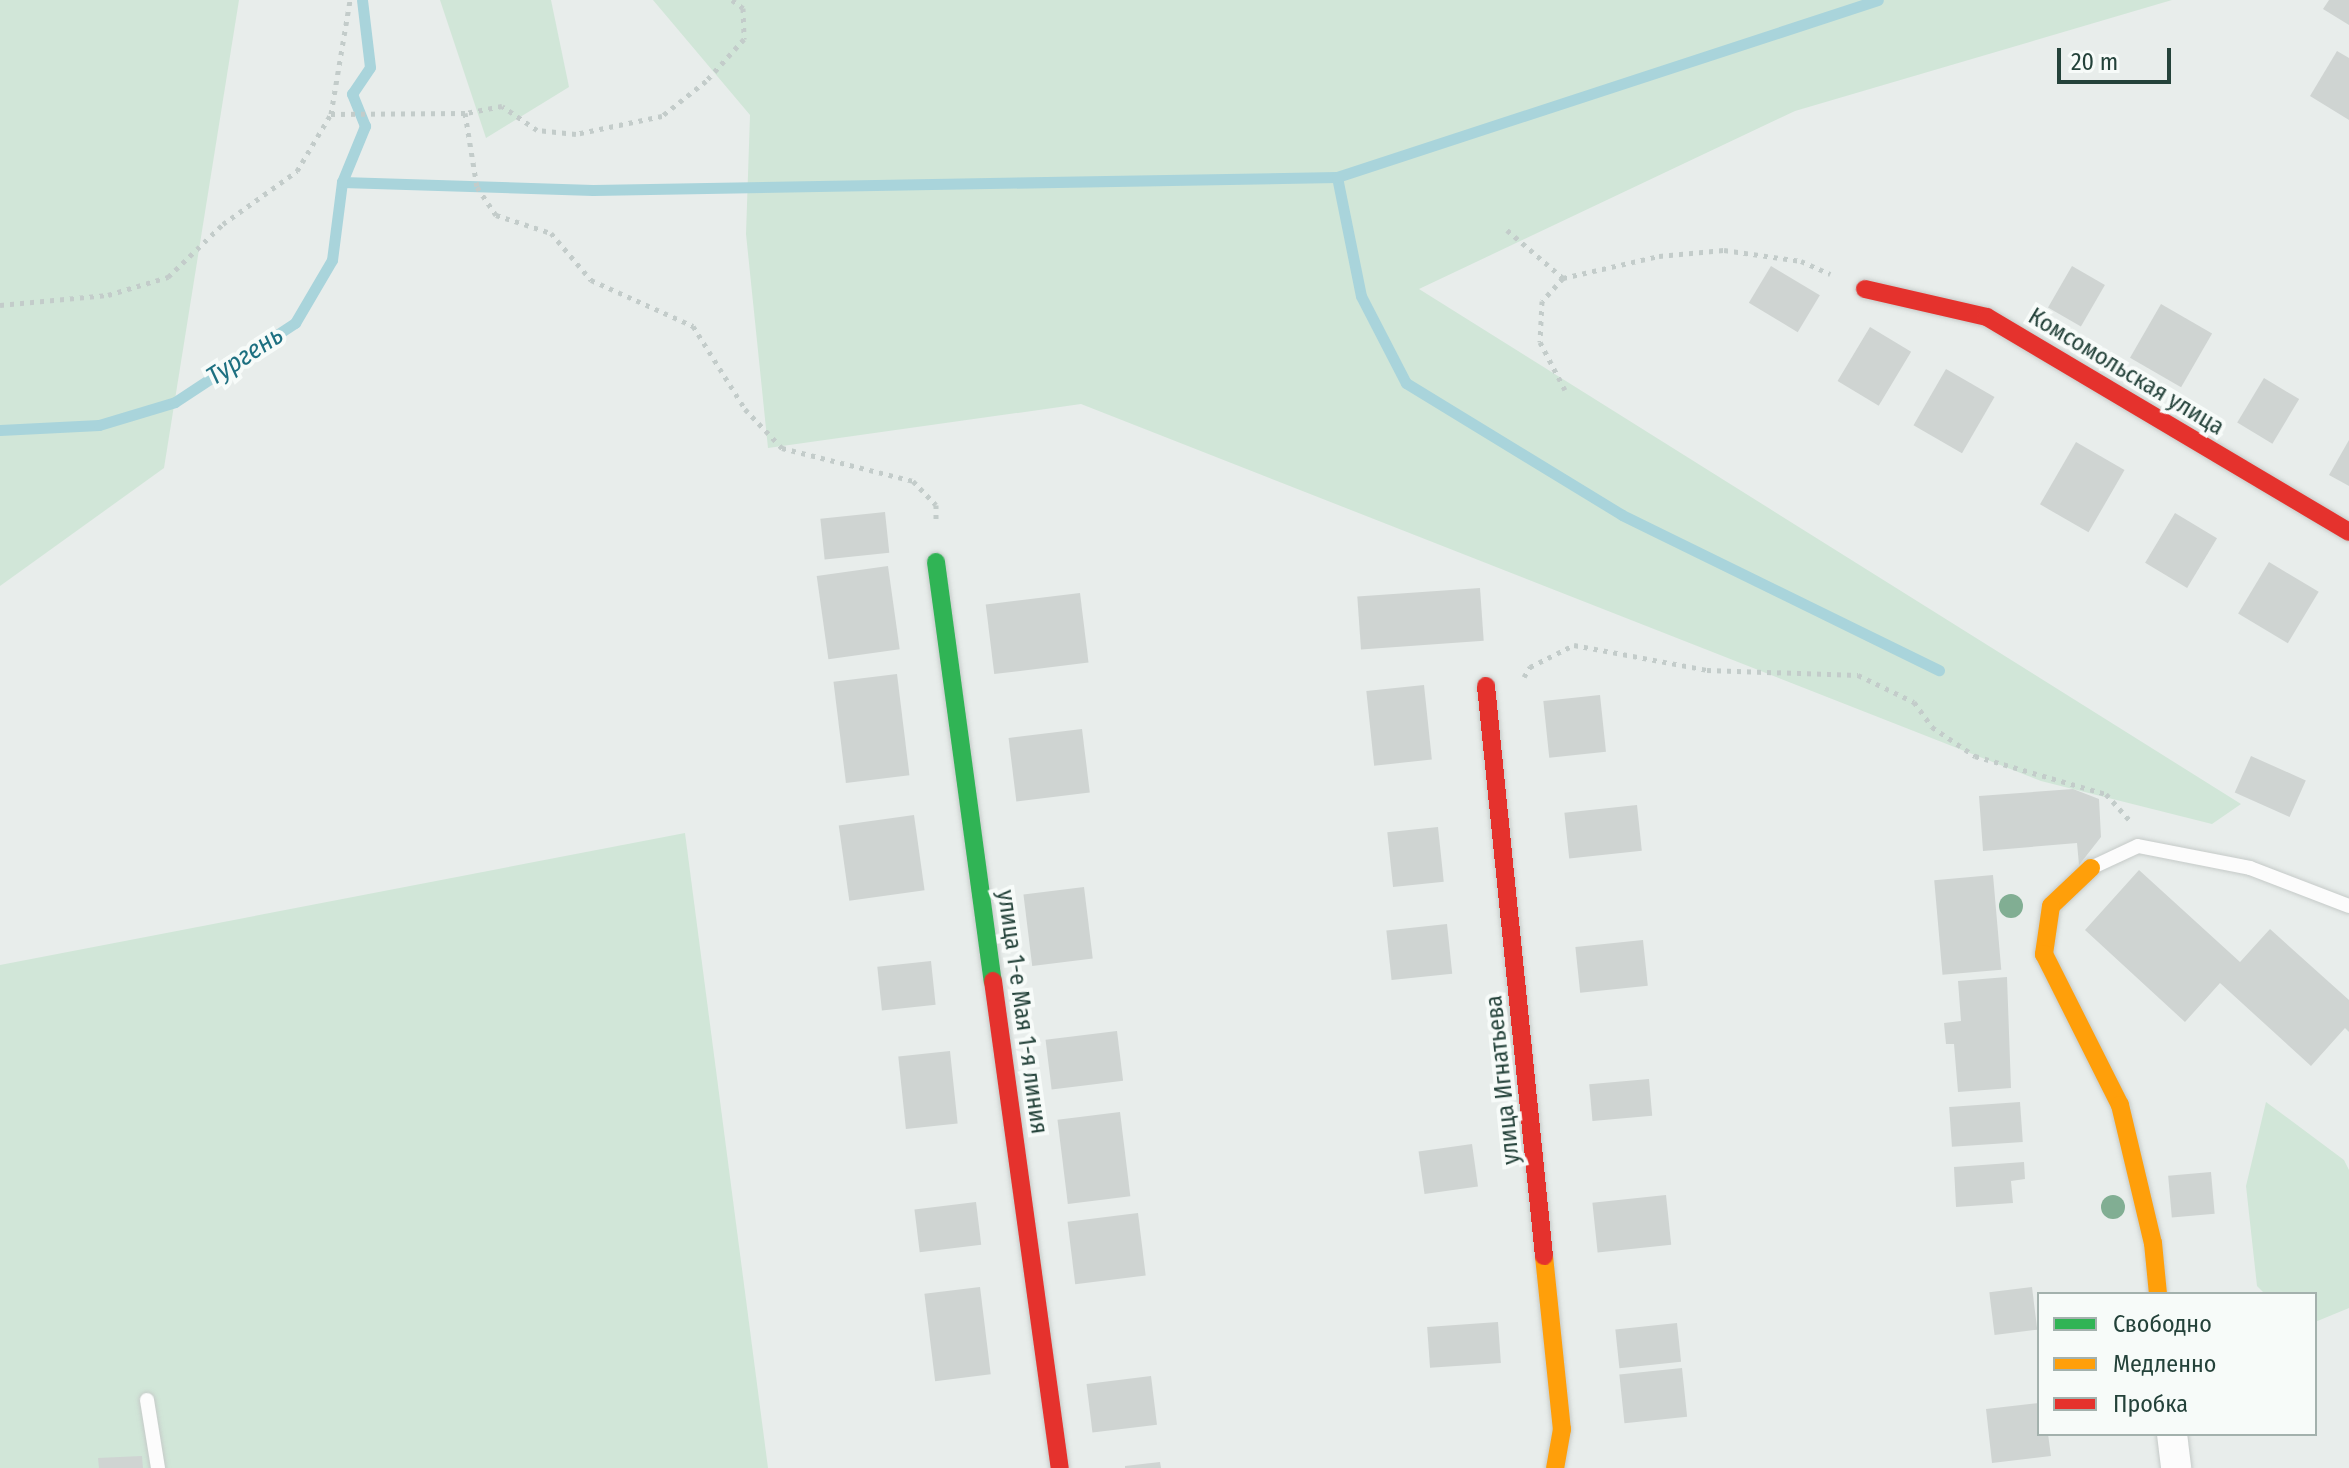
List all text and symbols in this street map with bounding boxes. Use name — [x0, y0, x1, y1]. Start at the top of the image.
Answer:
scale bar — [2061, 32, 2175, 82]
text: 20 m — [2071, 48, 2118, 76]
street label: Комсомольская улица — [2023, 302, 2229, 442]
water label: Тургень — [201, 320, 289, 392]
street label: улица 1-е Мая 1-я линия — [991, 888, 1053, 1136]
street label: улица Игнатьева — [1480, 994, 1526, 1166]
legend — [2037, 1292, 2317, 1436]
text: Свободно — [2113, 1310, 2212, 1338]
text: Медленно — [2113, 1350, 2216, 1378]
text: Пробка — [2113, 1390, 2188, 1418]

